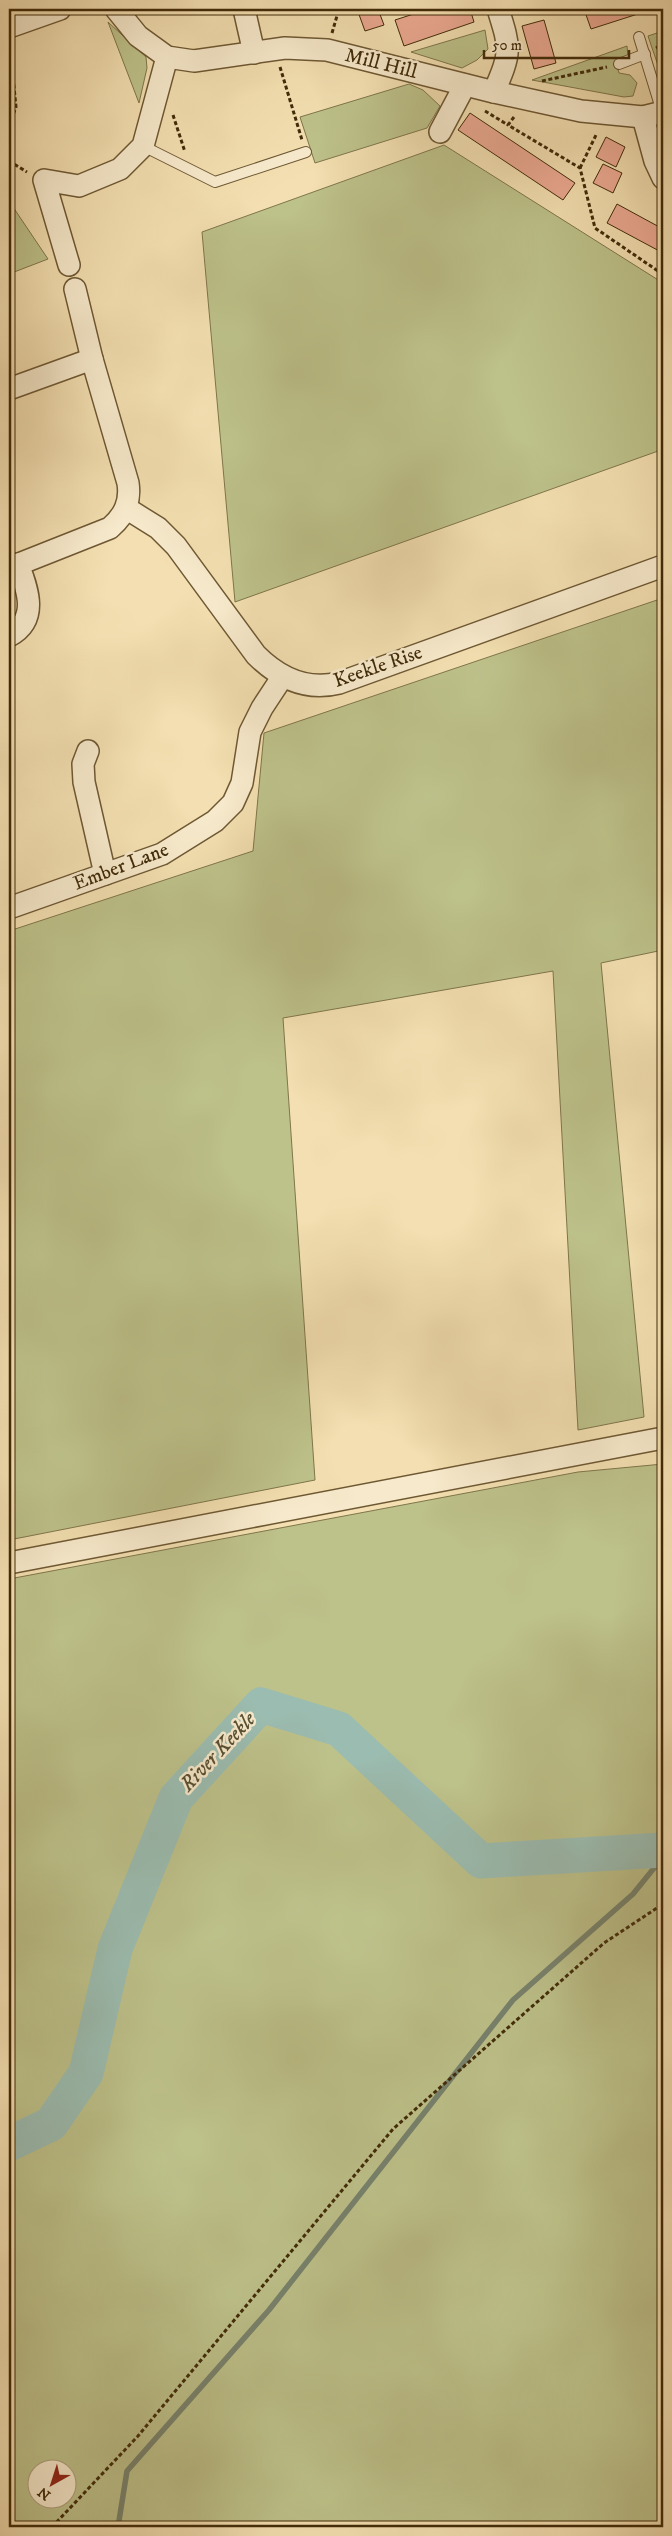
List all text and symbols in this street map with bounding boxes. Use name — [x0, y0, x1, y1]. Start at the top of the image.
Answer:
scale bar — [484, 28, 630, 60]
text: 50 m — [492, 36, 522, 55]
street label: Mill Hill — [342, 43, 420, 85]
street label: Keekle Rise — [330, 640, 426, 694]
street label: Ember Lane — [70, 837, 172, 897]
water label: River Keekle — [174, 1706, 262, 1798]
north arrow — [28, 2458, 78, 2508]
text: N — [34, 2482, 55, 2504]

